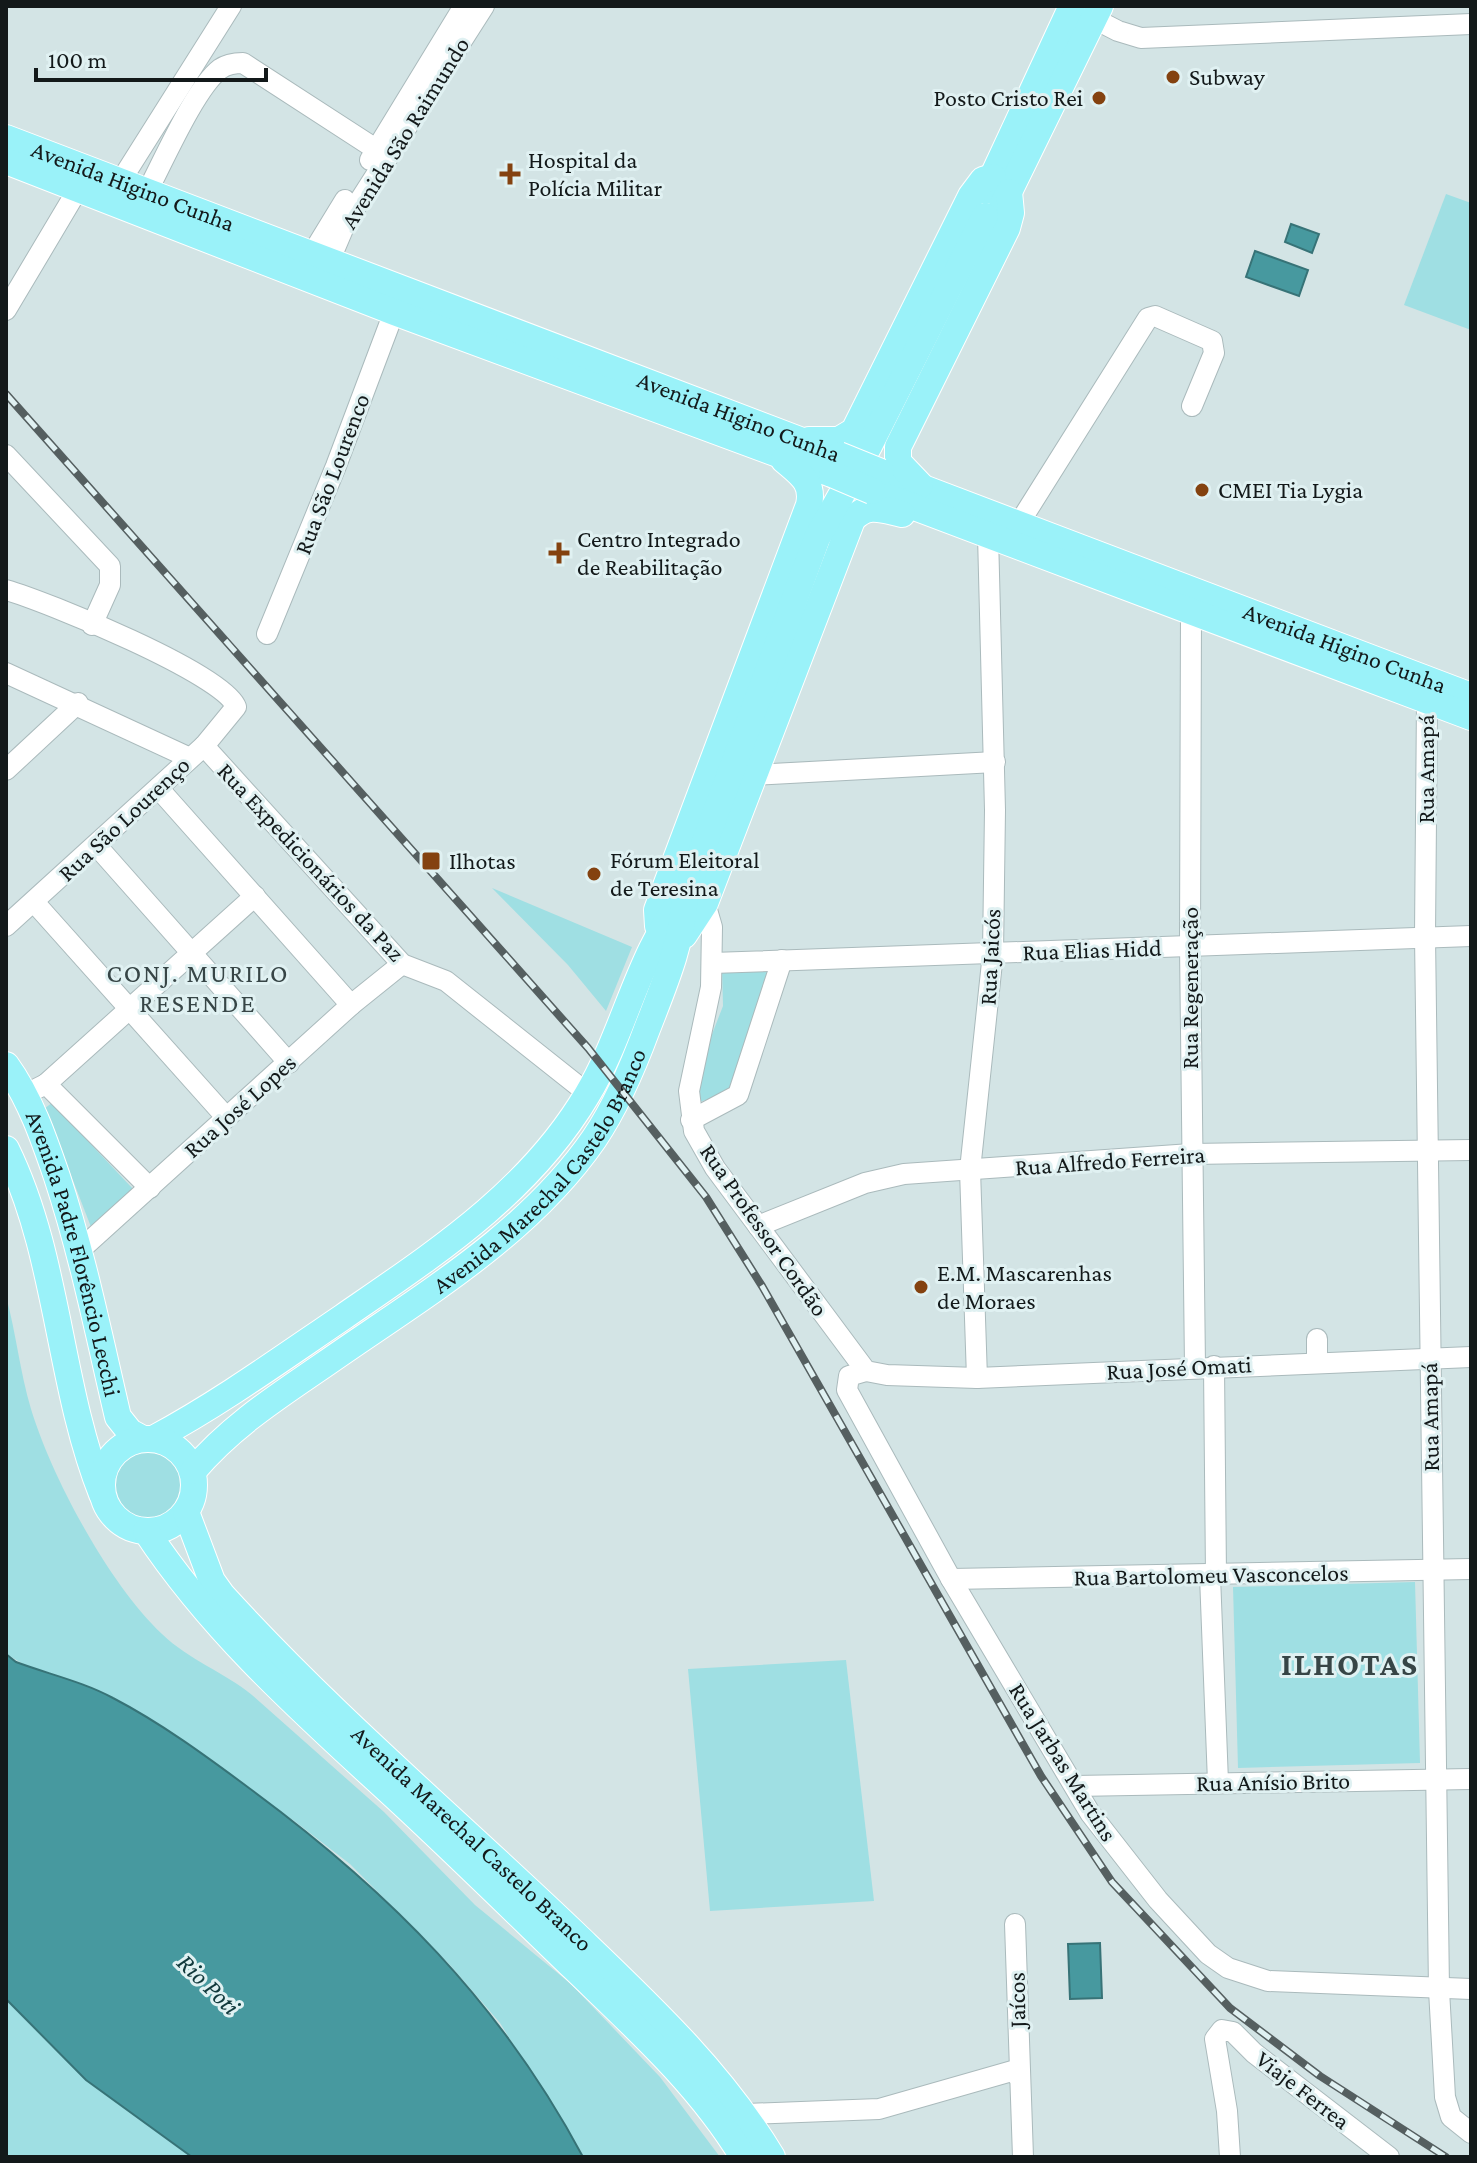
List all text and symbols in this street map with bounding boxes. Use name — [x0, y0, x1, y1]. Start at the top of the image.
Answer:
scale bar — [36, 32, 266, 82]
street label: Avenida São Raimundo — [335, 32, 474, 233]
text: 100 m — [48, 46, 107, 73]
place label: Subway — [1189, 63, 1266, 90]
marker: Subway — [1164, 68, 1182, 86]
place label: Posto Cristo Rei — [933, 84, 1083, 111]
marker: Posto Cristo Rei — [1090, 89, 1108, 107]
street label: Avenida Higino Cunha — [28, 135, 238, 237]
place label: Hospital da Polícia Militar — [528, 146, 663, 201]
marker: Hospital da Polícia Militar — [499, 163, 521, 185]
street label: Avenida Higino Cunha — [634, 366, 844, 467]
street label: Rua São Lourenco — [288, 390, 375, 558]
place label: CMEI Tia Lygia — [1218, 476, 1363, 503]
marker: CMEI Tia Lygia — [1193, 481, 1211, 499]
place label: Centro Integrado de Reabilitação — [577, 525, 741, 580]
marker: Centro Integrado de Reabilitação — [548, 542, 570, 564]
street label: Avenida Higino Cunha — [1240, 597, 1450, 698]
street label: Rua Amapá — [1412, 714, 1439, 824]
street label: Rua São Lourenço — [52, 751, 195, 886]
street label: Rua Expedicionários da Paz — [212, 757, 410, 966]
place label: Fórum Eleitoral de Teresina — [610, 846, 760, 901]
place label: Ilhotas — [449, 847, 516, 874]
marker: Ilhotas — [420, 850, 442, 872]
marker: Fórum Eleitoral de Teresina — [585, 865, 603, 883]
street label: Rua Regeneração — [1176, 907, 1203, 1069]
street label: Rua Jaicós — [973, 908, 1006, 1006]
street label: Rua Elias Hidd — [1022, 934, 1162, 965]
district label: CONJ. MURILO RESENDE — [106, 959, 290, 1018]
street label: Avenida Marechal Castelo Branco — [427, 1045, 651, 1299]
street label: Rua José Lopes — [178, 1048, 301, 1163]
street label: Avenida Padre Florêncio Lecchi — [21, 1106, 127, 1399]
street label: Rua Professor Cordão — [695, 1138, 834, 1321]
street label: Rua Alfredo Ferreira — [1014, 1140, 1206, 1181]
place label: E.M. Mascarenhas de Moraes — [937, 1259, 1112, 1314]
marker: E.M. Mascarenhas de Moraes — [912, 1278, 930, 1296]
street label: Rua José Omati — [1106, 1350, 1252, 1385]
street label: Rua Amapá — [1415, 1362, 1444, 1472]
street label: Rua Bartolomeu Vasconcelos — [1073, 1559, 1349, 1590]
district label: ILHOTAS — [1281, 1646, 1419, 1682]
street label: Rua Jarbas Martins — [1004, 1678, 1123, 1846]
street label: Avenida Marechal Castelo Branco — [346, 1720, 598, 1956]
street label: Rua Anísio Brito — [1196, 1767, 1350, 1796]
water label: Rio Poti — [171, 1948, 246, 2021]
street label: Jaícos — [1003, 1972, 1031, 2030]
street label: Viaje Ferrea — [1251, 2045, 1356, 2135]

